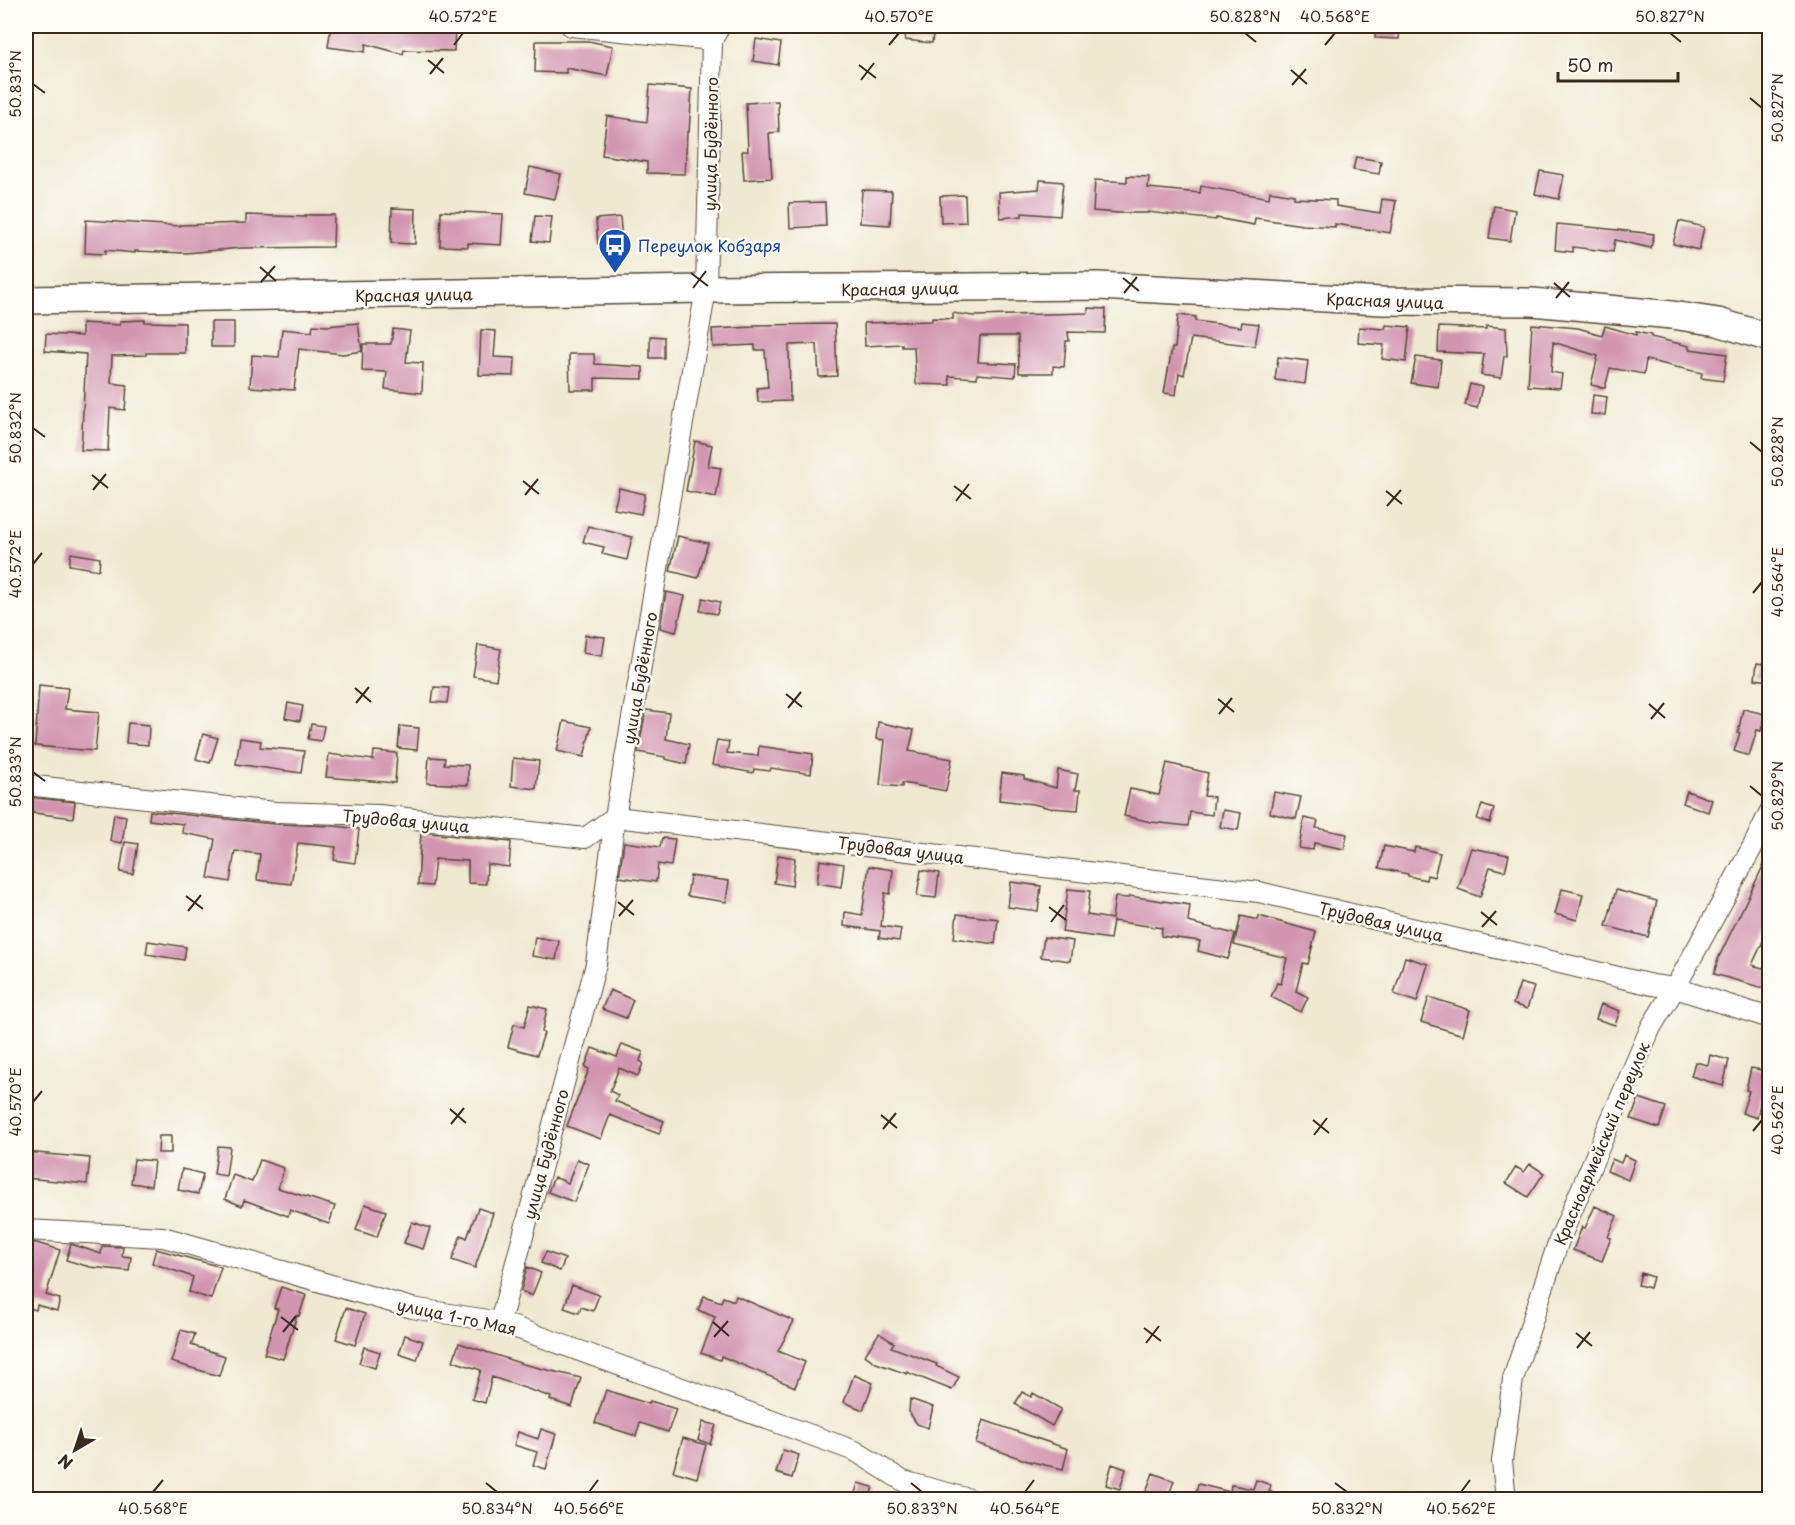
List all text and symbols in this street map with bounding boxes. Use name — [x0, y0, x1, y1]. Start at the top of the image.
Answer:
text: 40.572°E — [429, 4, 497, 27]
text: 40.570°E — [864, 4, 934, 27]
text: 50.828°N — [1209, 4, 1281, 27]
text: 40.568°E — [1300, 4, 1370, 27]
text: 50.827°N — [1635, 4, 1705, 27]
scale bar — [1558, 45, 1678, 83]
text: 50.831°N — [3, 50, 26, 118]
text: 50 m — [1567, 51, 1614, 78]
text: 50.827°N — [1765, 73, 1788, 143]
street label: улица Будённого — [697, 77, 723, 211]
bus stop icon: Переулок Кобзаря — [597, 227, 633, 274]
place label: Переулок Кобзаря — [638, 233, 781, 257]
street label: Красная улица — [841, 275, 959, 301]
street label: Красная улица — [355, 281, 473, 307]
street label: Красная улица — [1326, 286, 1444, 314]
text: 50.832°N — [3, 392, 26, 464]
text: 50.828°N — [1765, 416, 1788, 488]
text: 40.572°E — [3, 530, 26, 598]
text: 40.564°E — [1765, 547, 1788, 617]
street label: улица Будённого — [616, 610, 662, 746]
text: 50.833°N — [3, 736, 26, 808]
text: 50.829°N — [1765, 761, 1788, 831]
street label: Трудовая улица — [342, 802, 470, 838]
street label: Трудовая улица — [836, 829, 966, 869]
street label: Трудовая улица — [1316, 895, 1446, 947]
street label: Красноармейский переулок — [1547, 1037, 1655, 1248]
text: 40.570°E — [3, 1067, 26, 1137]
text: 40.562°E — [1765, 1085, 1788, 1155]
street label: улица Будённого — [516, 1086, 574, 1222]
street label: улица 1-го Мая — [395, 1292, 519, 1340]
north arrow — [45, 1420, 105, 1480]
text: N — [52, 1449, 77, 1476]
text: 40.568°E — [118, 1496, 188, 1519]
text: 50.834°N — [461, 1496, 533, 1519]
text: 40.566°E — [554, 1496, 624, 1519]
text: 50.833°N — [886, 1496, 958, 1519]
text: 40.564°E — [990, 1496, 1060, 1519]
text: 50.832°N — [1311, 1496, 1383, 1519]
text: 40.562°E — [1426, 1496, 1496, 1519]

